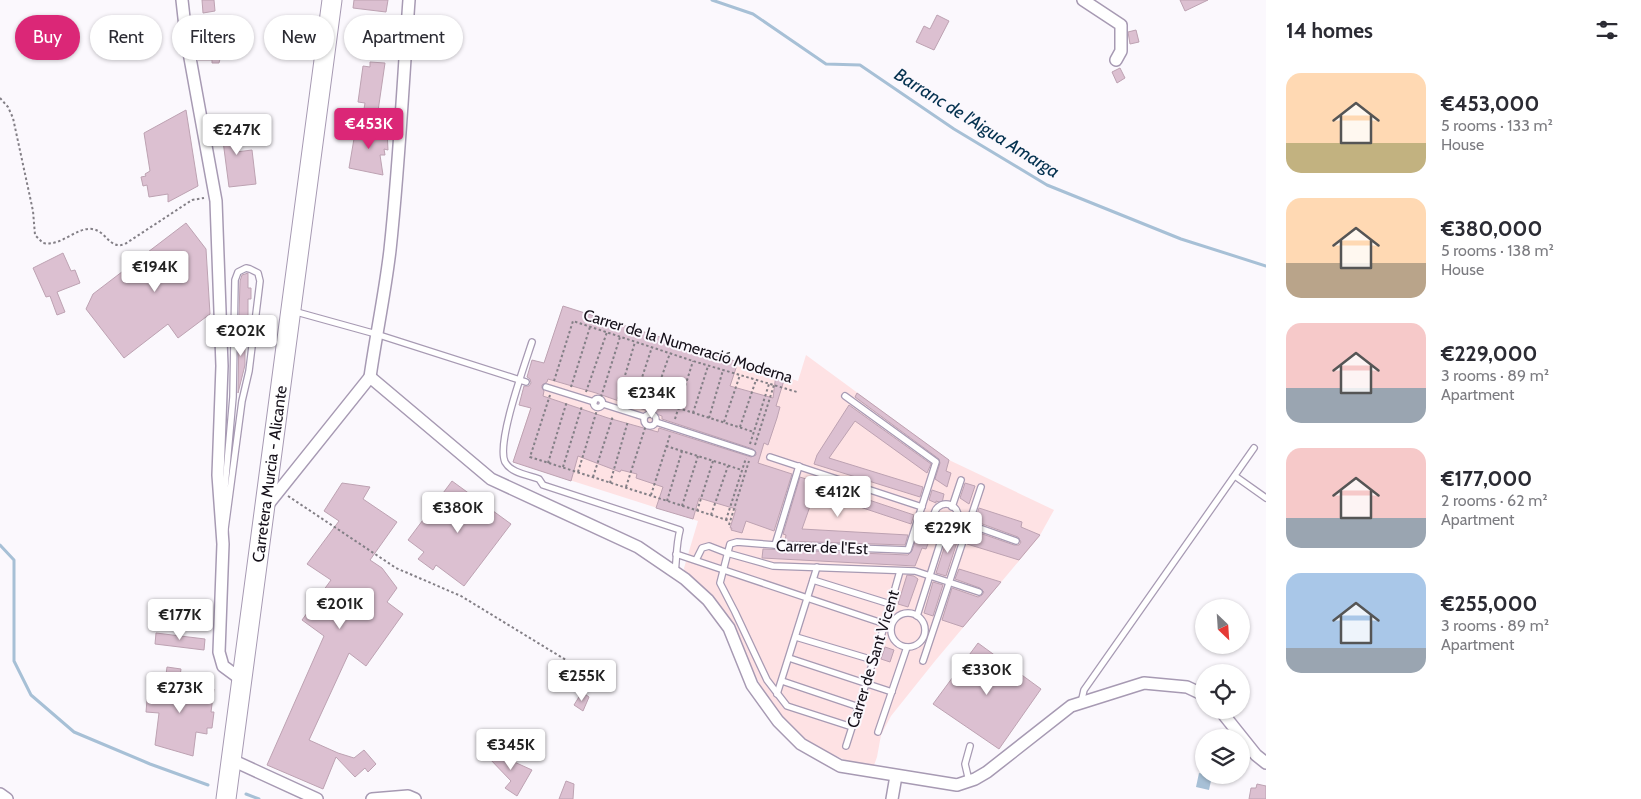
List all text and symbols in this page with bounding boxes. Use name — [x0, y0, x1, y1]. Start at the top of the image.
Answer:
chip: Buy — [15, 15, 80, 60]
chip: Rent — [90, 15, 162, 60]
chip: Filters — [172, 15, 254, 60]
chip: New — [264, 15, 334, 60]
chip: Apartment — [344, 15, 463, 60]
icon: filters — [1593, 16, 1621, 44]
text: 14 homes — [1286, 18, 1373, 43]
water label: Barranc de l'Aigua Amarga — [890, 63, 1064, 183]
text: €453,000 — [1441, 91, 1539, 116]
icon: home — [1326, 93, 1386, 153]
pin: €453K — [334, 108, 404, 150]
pin: €247K — [202, 114, 272, 156]
text: €453K — [345, 114, 393, 133]
text: 5 rooms · 133 m² — [1441, 116, 1553, 135]
text: €247K — [214, 120, 260, 139]
text: House — [1441, 135, 1484, 154]
text: €380,000 — [1441, 216, 1542, 241]
icon: home — [1326, 218, 1386, 278]
text: 5 rooms · 138 m² — [1441, 241, 1554, 260]
pin: €194K — [120, 250, 190, 293]
text: €194K — [132, 257, 178, 276]
text: House — [1441, 260, 1484, 279]
street label: Carrer de la Numeració Moderna — [581, 305, 795, 387]
pin: €202K — [206, 314, 276, 357]
text: €202K — [217, 321, 265, 340]
text: €229,000 — [1441, 341, 1537, 366]
icon: home — [1326, 343, 1386, 403]
text: 3 rooms · 89 m² — [1441, 366, 1549, 385]
pin: €234K — [617, 376, 687, 419]
text: €234K — [628, 383, 676, 402]
street label: Carretera Murcia - Alicante — [248, 384, 290, 563]
text: Apartment — [1441, 385, 1514, 404]
text: €177,000 — [1441, 466, 1532, 491]
icon: home — [1326, 468, 1386, 528]
pin: €412K — [803, 476, 873, 518]
text: €412K — [816, 482, 860, 501]
text: 2 rooms · 62 m² — [1441, 491, 1548, 510]
pin: €380K — [423, 492, 493, 534]
text: €380K — [433, 498, 483, 517]
text: Apartment — [1441, 510, 1514, 529]
pin: €229K — [913, 512, 983, 554]
text: €229K — [925, 518, 971, 537]
street label: Carrer de l'Est — [776, 536, 869, 558]
street label: Carrer de Sant Vicent — [843, 587, 903, 730]
pin: €201K — [305, 588, 375, 630]
text: €255,000 — [1441, 591, 1537, 616]
icon: home — [1326, 593, 1386, 653]
text: €201K — [317, 594, 363, 613]
pin: €177K — [145, 598, 215, 641]
north arrow — [1195, 599, 1250, 654]
map controls — [1195, 599, 1250, 784]
text: €177K — [159, 605, 201, 624]
text: 3 rooms · 89 m² — [1441, 616, 1549, 635]
text: Apartment — [1441, 635, 1514, 654]
pin: €330K — [952, 654, 1022, 696]
pin: €255K — [547, 660, 617, 702]
text: €330K — [963, 660, 1011, 679]
button: locate — [1195, 664, 1250, 719]
text: €255K — [559, 666, 605, 685]
pin: €273K — [145, 672, 215, 714]
text: €273K — [157, 678, 203, 697]
pin: €345K — [476, 728, 546, 771]
button: layers — [1195, 729, 1250, 784]
text: €345K — [487, 735, 535, 754]

